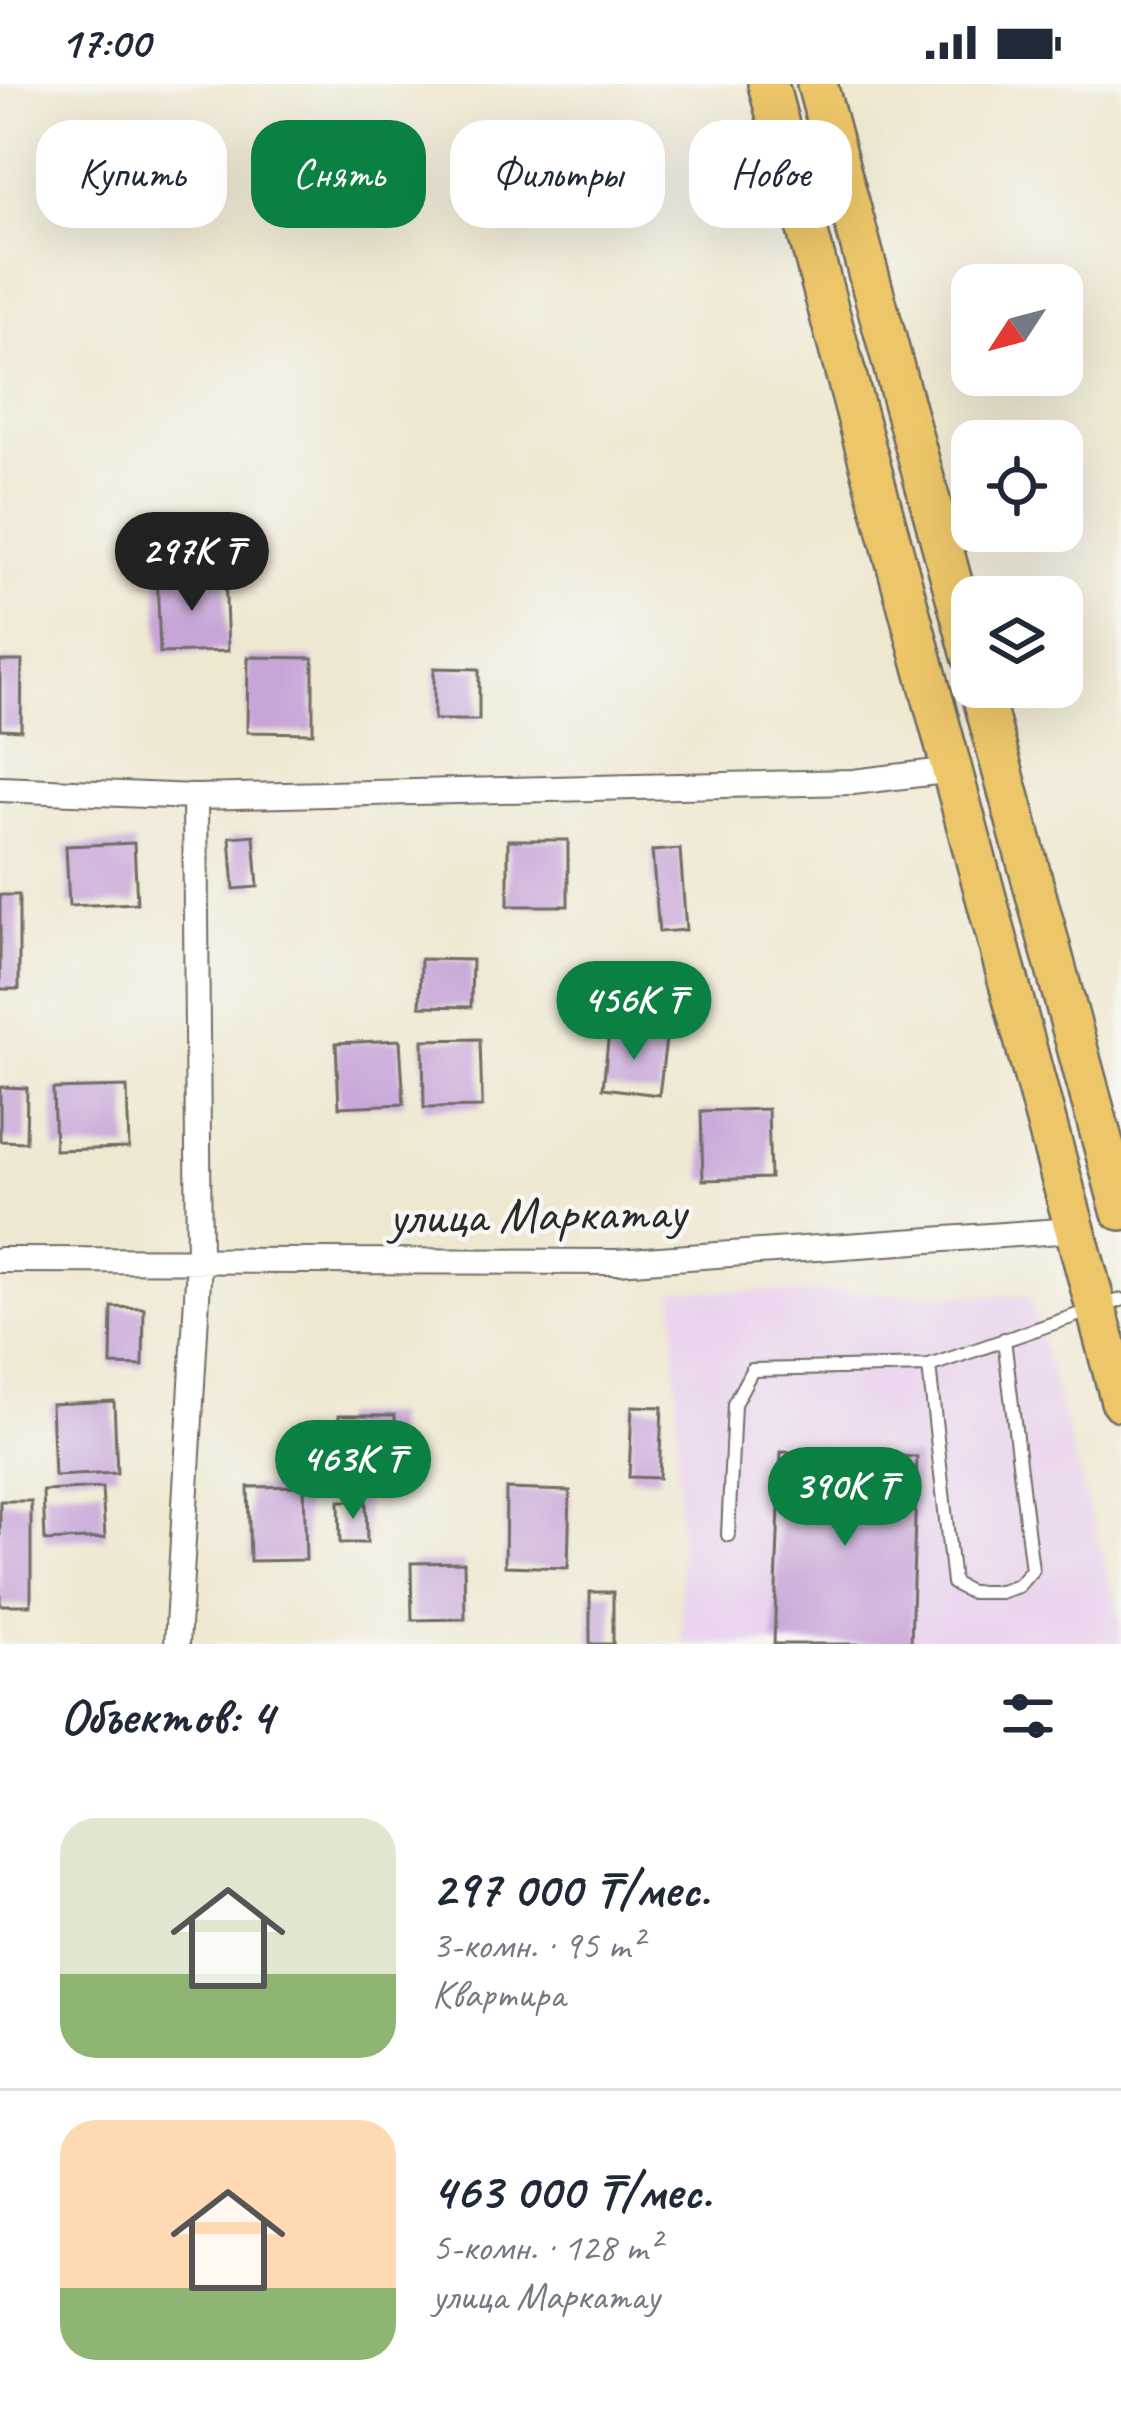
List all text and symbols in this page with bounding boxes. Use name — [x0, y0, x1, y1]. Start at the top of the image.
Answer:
text: 17:00 — [60, 14, 150, 71]
chip: Купить — [36, 120, 227, 228]
chip: Снять — [251, 120, 426, 228]
chip: Фильтры — [450, 120, 665, 228]
chip: Новое — [689, 120, 852, 228]
north arrow — [951, 264, 1083, 396]
map controls — [951, 264, 1083, 708]
button: locate — [951, 420, 1083, 552]
pin: 297K ₸ — [94, 512, 290, 614]
text: 297K ₸ — [142, 526, 242, 575]
button: layers — [951, 576, 1083, 708]
pin: 456K ₸ — [536, 961, 732, 1063]
text: 456K ₸ — [583, 975, 685, 1024]
street label: улица Маркатау — [385, 1179, 690, 1249]
pin: 463K ₸ — [255, 1420, 451, 1522]
text: 463K ₸ — [302, 1434, 404, 1483]
pin: 390K ₸ — [747, 1447, 943, 1549]
text: 390K ₸ — [795, 1461, 895, 1510]
icon: filters — [995, 1683, 1061, 1749]
text: Объектов: 4 — [60, 1684, 273, 1748]
text: 297 000 ₸/мес. — [432, 1857, 709, 1921]
icon: home — [156, 1866, 300, 2010]
text: 3-комн. · 95 m² — [432, 1921, 642, 1970]
text: Квартира — [432, 1970, 565, 2019]
text: 463 000 ₸/мес. — [432, 2159, 711, 2223]
icon: home — [156, 2168, 300, 2312]
text: 5-комн. · 128 m² — [432, 2223, 660, 2272]
text: улица Маркатау — [432, 2272, 659, 2321]

